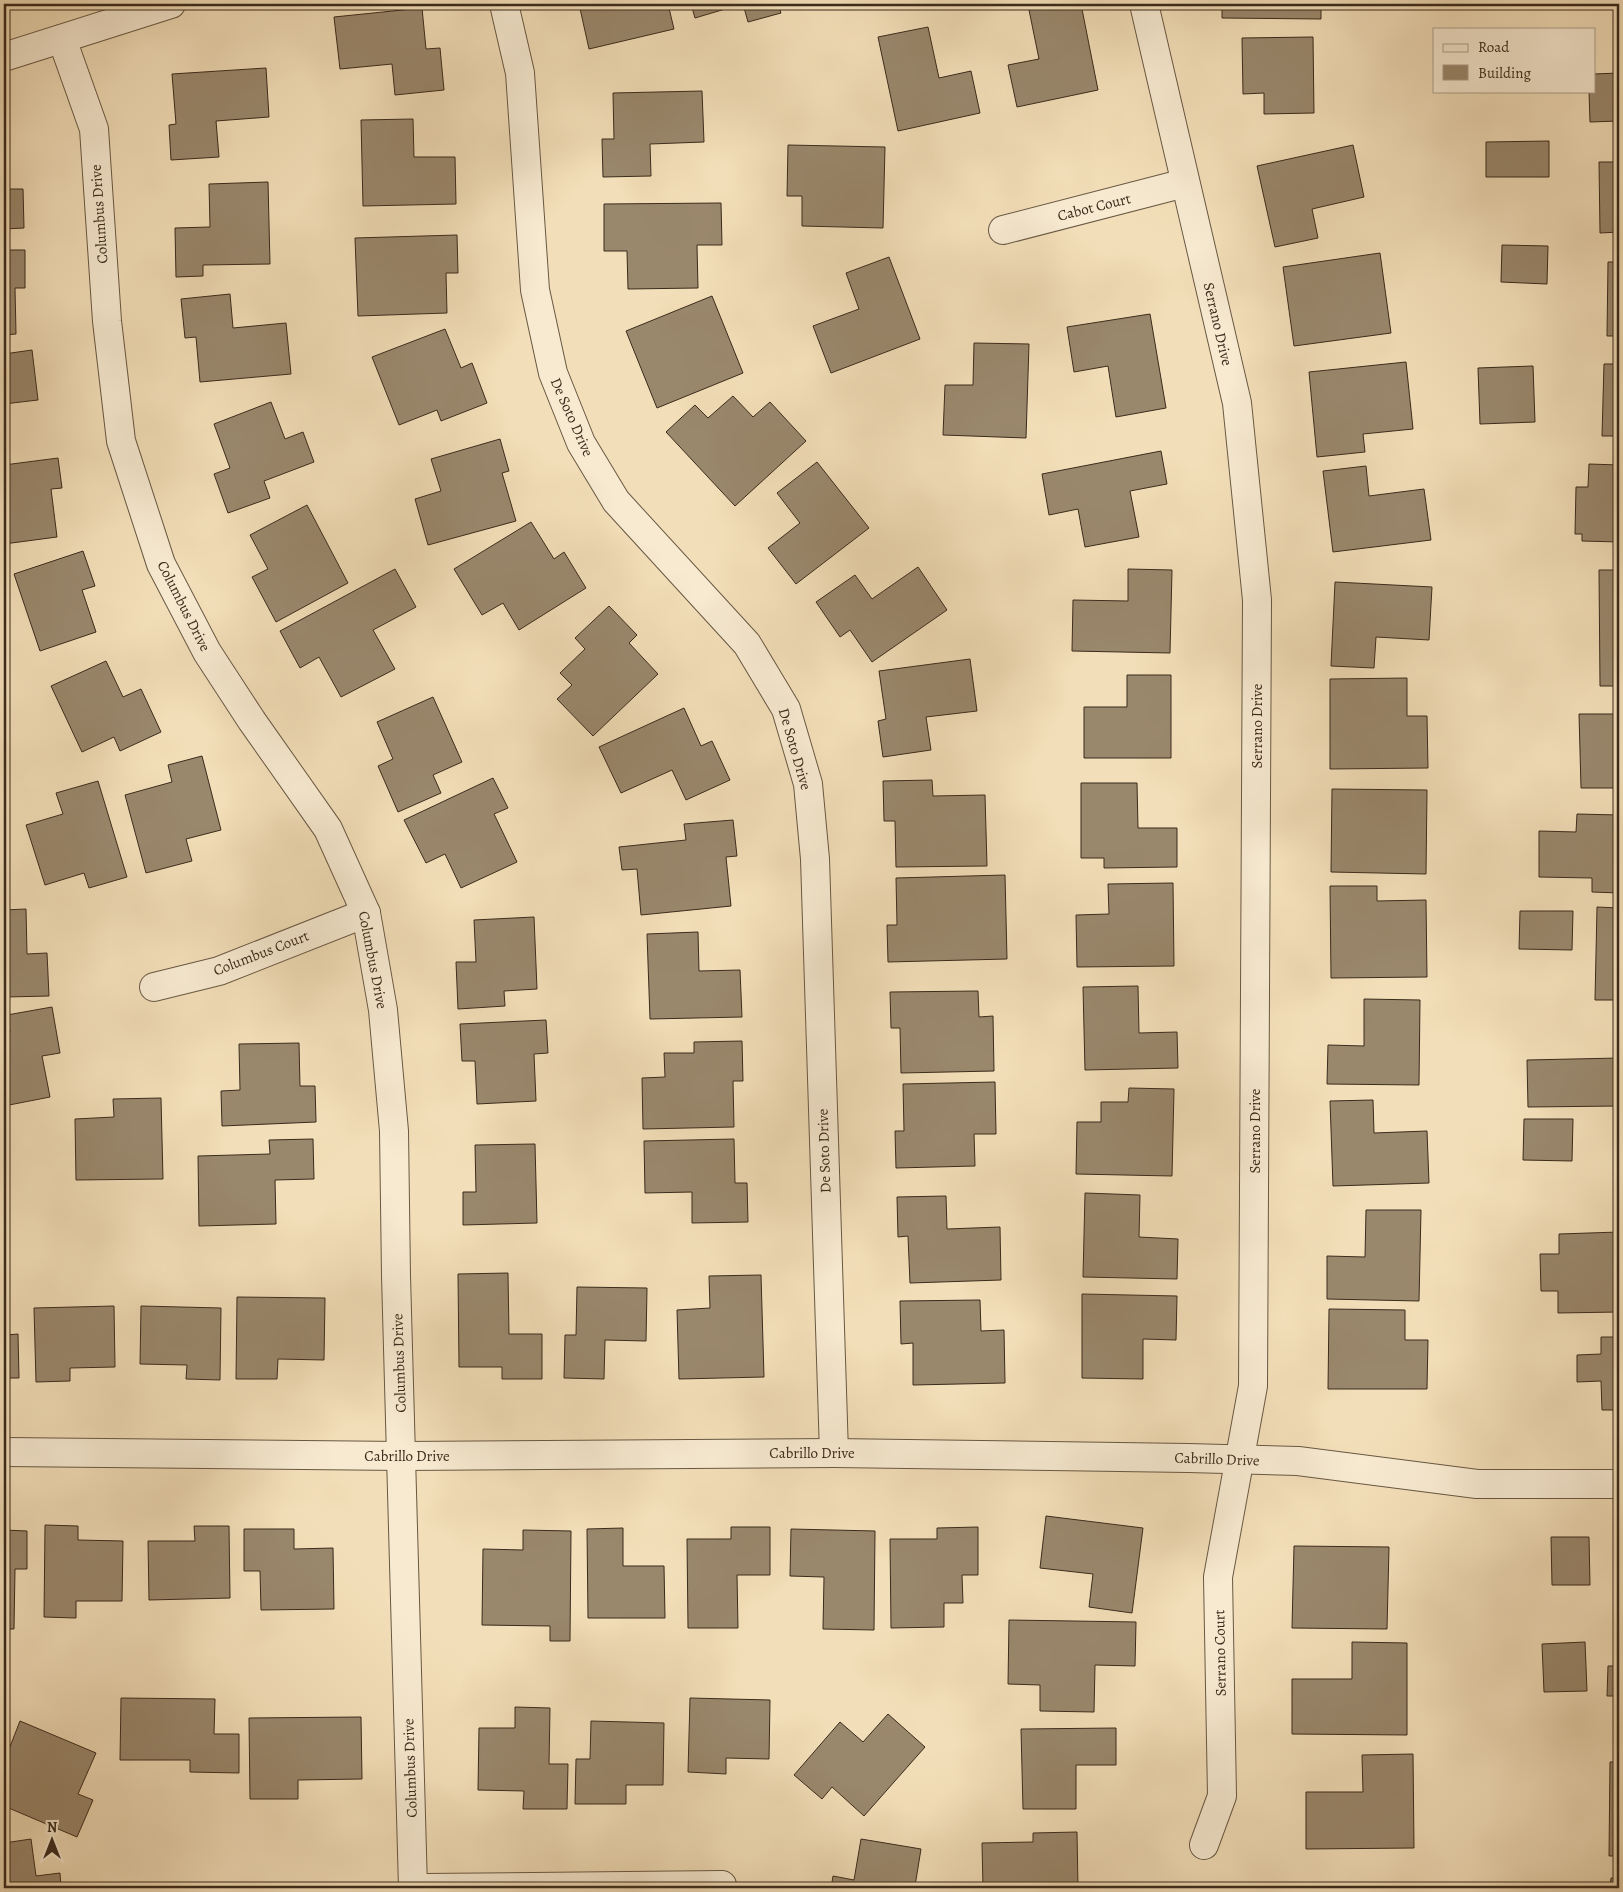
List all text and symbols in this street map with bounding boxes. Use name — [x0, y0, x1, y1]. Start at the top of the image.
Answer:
legend — [1433, 28, 1596, 92]
text: Road — [1478, 37, 1510, 57]
text: Building — [1478, 63, 1531, 83]
street label: Columbus Drive — [86, 164, 112, 264]
street label: Cabot Court — [1055, 188, 1133, 226]
street label: Serrano Drive — [1199, 280, 1237, 368]
street label: De Soto Drive — [546, 374, 598, 460]
street label: Columbus Drive — [153, 557, 216, 655]
street label: Serrano Drive — [1247, 683, 1267, 769]
street label: De Soto Drive — [774, 706, 816, 793]
street label: Columbus Drive — [354, 909, 392, 1011]
street label: Columbus Court — [210, 926, 312, 980]
street label: Serrano Drive — [1245, 1088, 1265, 1174]
street label: De Soto Drive — [813, 1108, 835, 1194]
street label: Columbus Drive — [387, 1313, 411, 1413]
street label: Cabrillo Drive — [769, 1443, 855, 1463]
street label: Cabrillo Drive — [364, 1446, 450, 1466]
street label: Cabrillo Drive — [1174, 1448, 1260, 1470]
street label: Serrano Court — [1209, 1609, 1231, 1697]
street label: Columbus Drive — [398, 1718, 422, 1818]
north arrow — [28, 1814, 78, 1864]
text: N — [47, 1818, 57, 1837]

